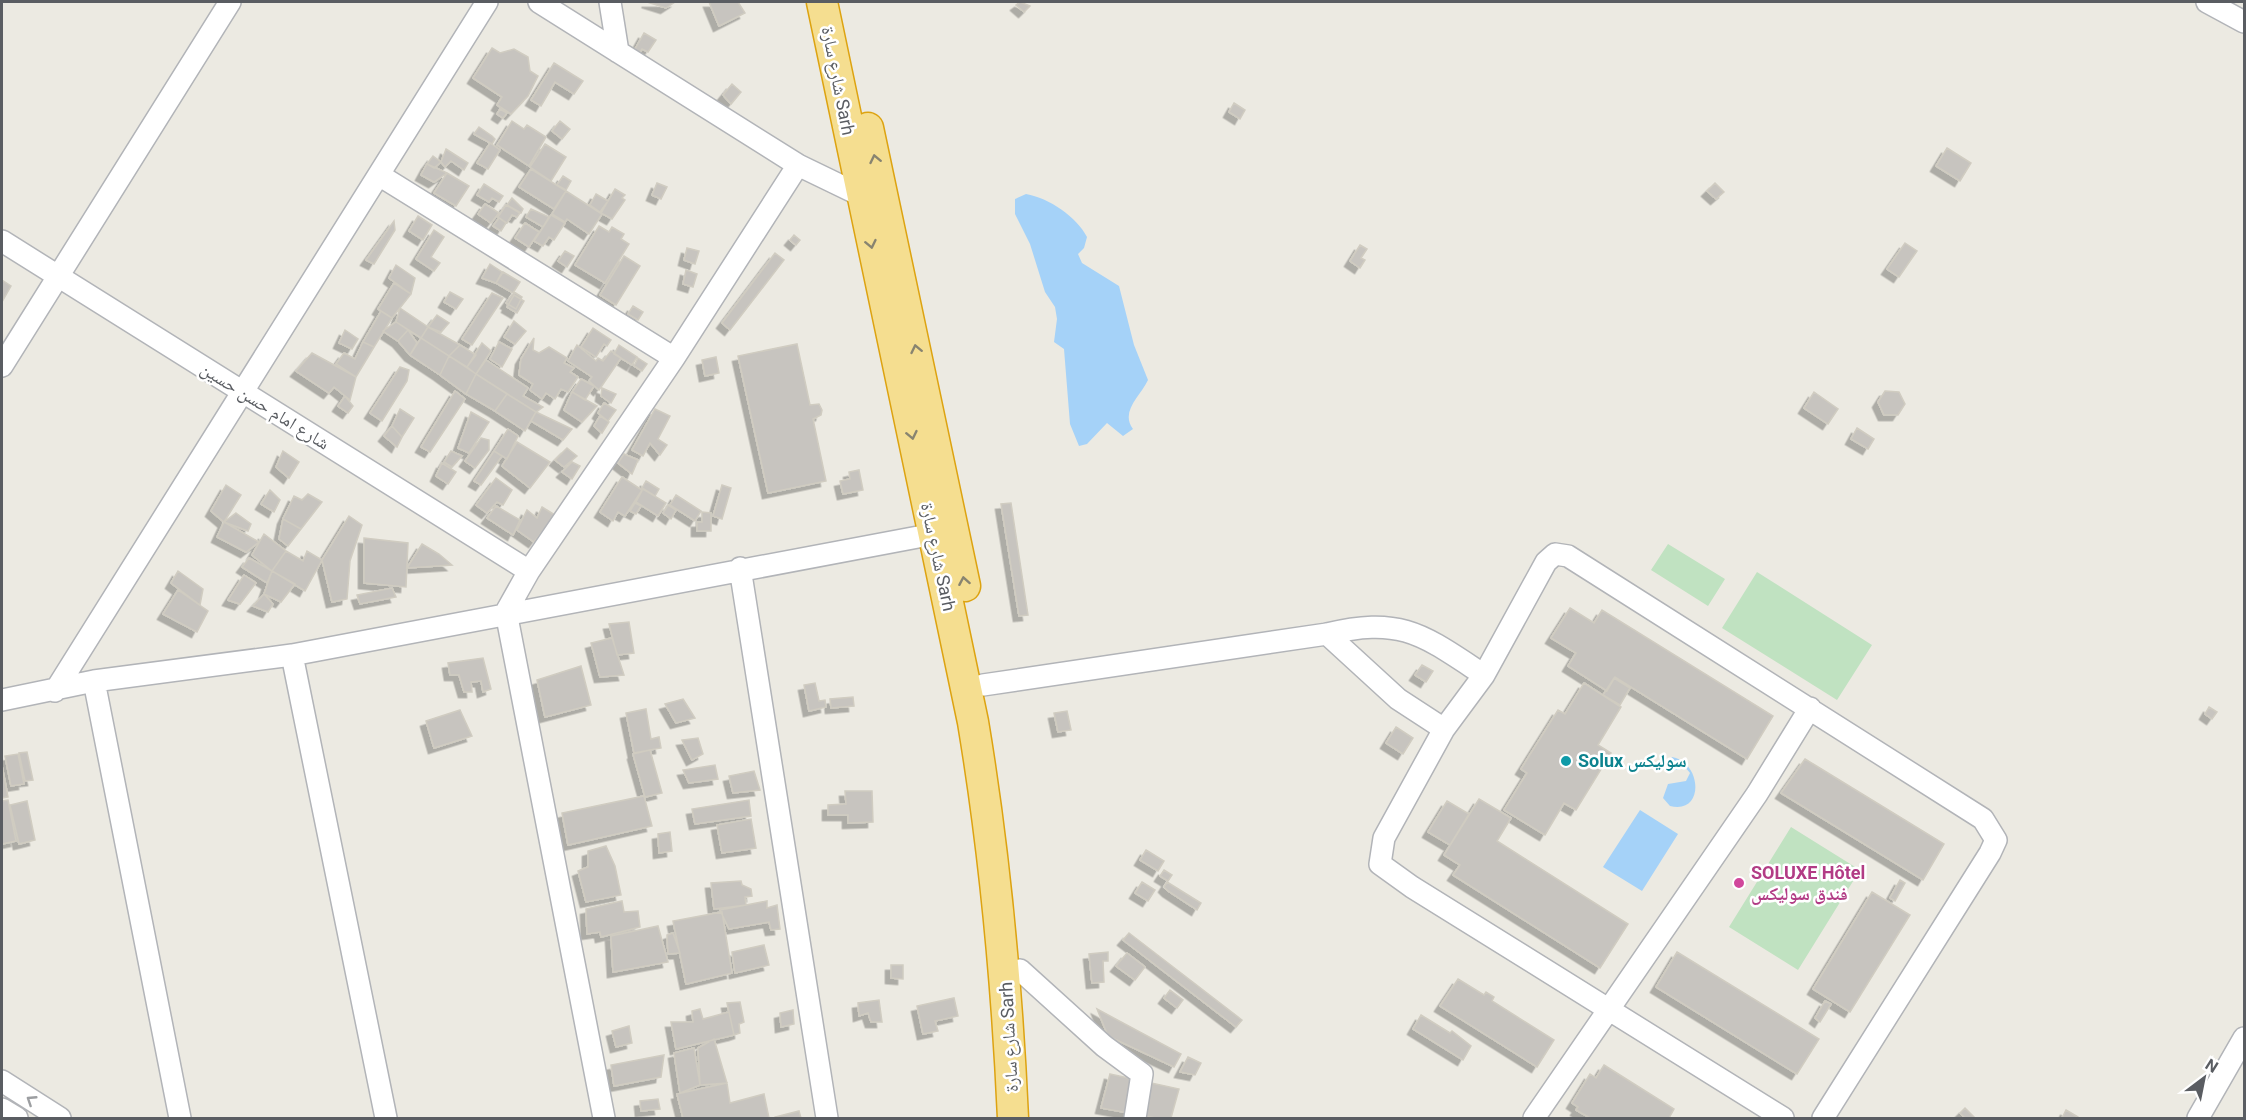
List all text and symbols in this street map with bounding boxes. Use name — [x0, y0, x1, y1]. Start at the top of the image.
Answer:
street label: شارع سارة Sarh — [817, 25, 859, 137]
one-way arrow — [869, 154, 882, 164]
one-way arrow — [864, 239, 877, 249]
one-way arrow — [910, 345, 923, 355]
street label: شارع امام حسن حسين — [196, 358, 333, 455]
one-way arrow — [905, 429, 918, 439]
street label: شارع سارة Sarh — [916, 501, 960, 613]
one-way arrow — [958, 577, 971, 587]
place label: Solux سوليكس — [1578, 750, 1687, 772]
marker: Solux سوليكس — [1559, 754, 1573, 768]
place label: SOLUXE Hôtel فندق سوليكس — [1751, 862, 1865, 905]
marker: SOLUXE Hôtel فندق سوليكس — [1732, 876, 1746, 890]
street label: شارع سارة Sarh — [995, 981, 1023, 1093]
north arrow — [2174, 1048, 2234, 1108]
text: N — [2202, 1055, 2222, 1077]
one-way arrow — [26, 1096, 37, 1107]

